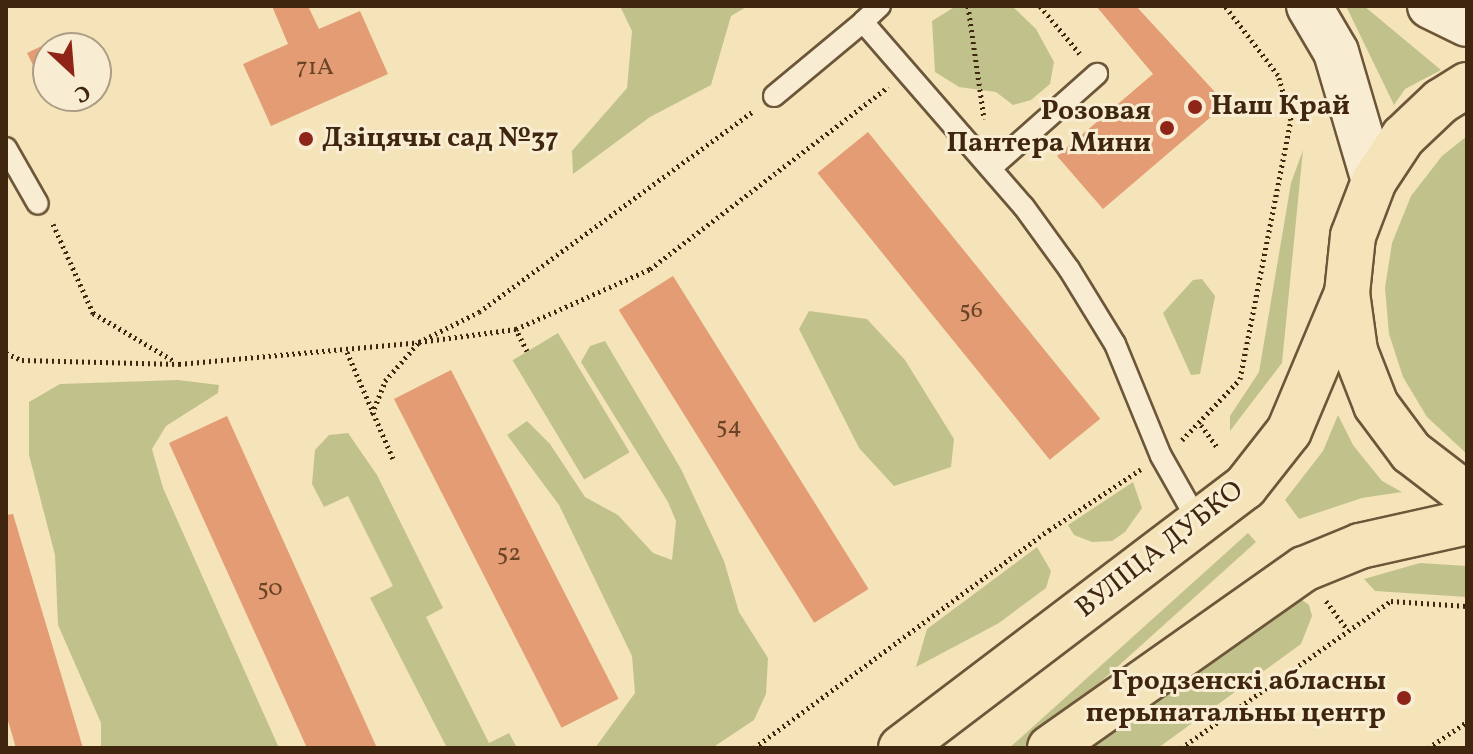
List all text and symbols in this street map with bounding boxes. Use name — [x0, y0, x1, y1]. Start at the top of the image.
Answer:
north arrow — [32, 32, 112, 112]
house number: 71А — [296, 55, 334, 83]
text: С — [69, 75, 95, 109]
place label: Наш Край — [1211, 90, 1350, 124]
place label: Розовая Пантера Мини — [946, 95, 1151, 161]
marker: Наш Край — [1186, 98, 1204, 116]
marker: Розовая Пантера Мини — [1158, 119, 1176, 137]
place label: Дзіцячы сад №37 — [322, 122, 559, 156]
marker: Дзіцячы сад №37 — [297, 130, 315, 148]
house number: 56 — [959, 298, 983, 326]
house number: 54 — [716, 414, 742, 442]
street label: ВУЛІЦА ДУБКО — [1070, 474, 1250, 626]
house number: 52 — [497, 541, 521, 569]
house number: 50 — [257, 576, 283, 604]
place label: Гродзенскі абласны перынатальны центр — [1086, 665, 1386, 731]
marker: Гродзенскі абласны перынатальны центр — [1393, 687, 1415, 709]

